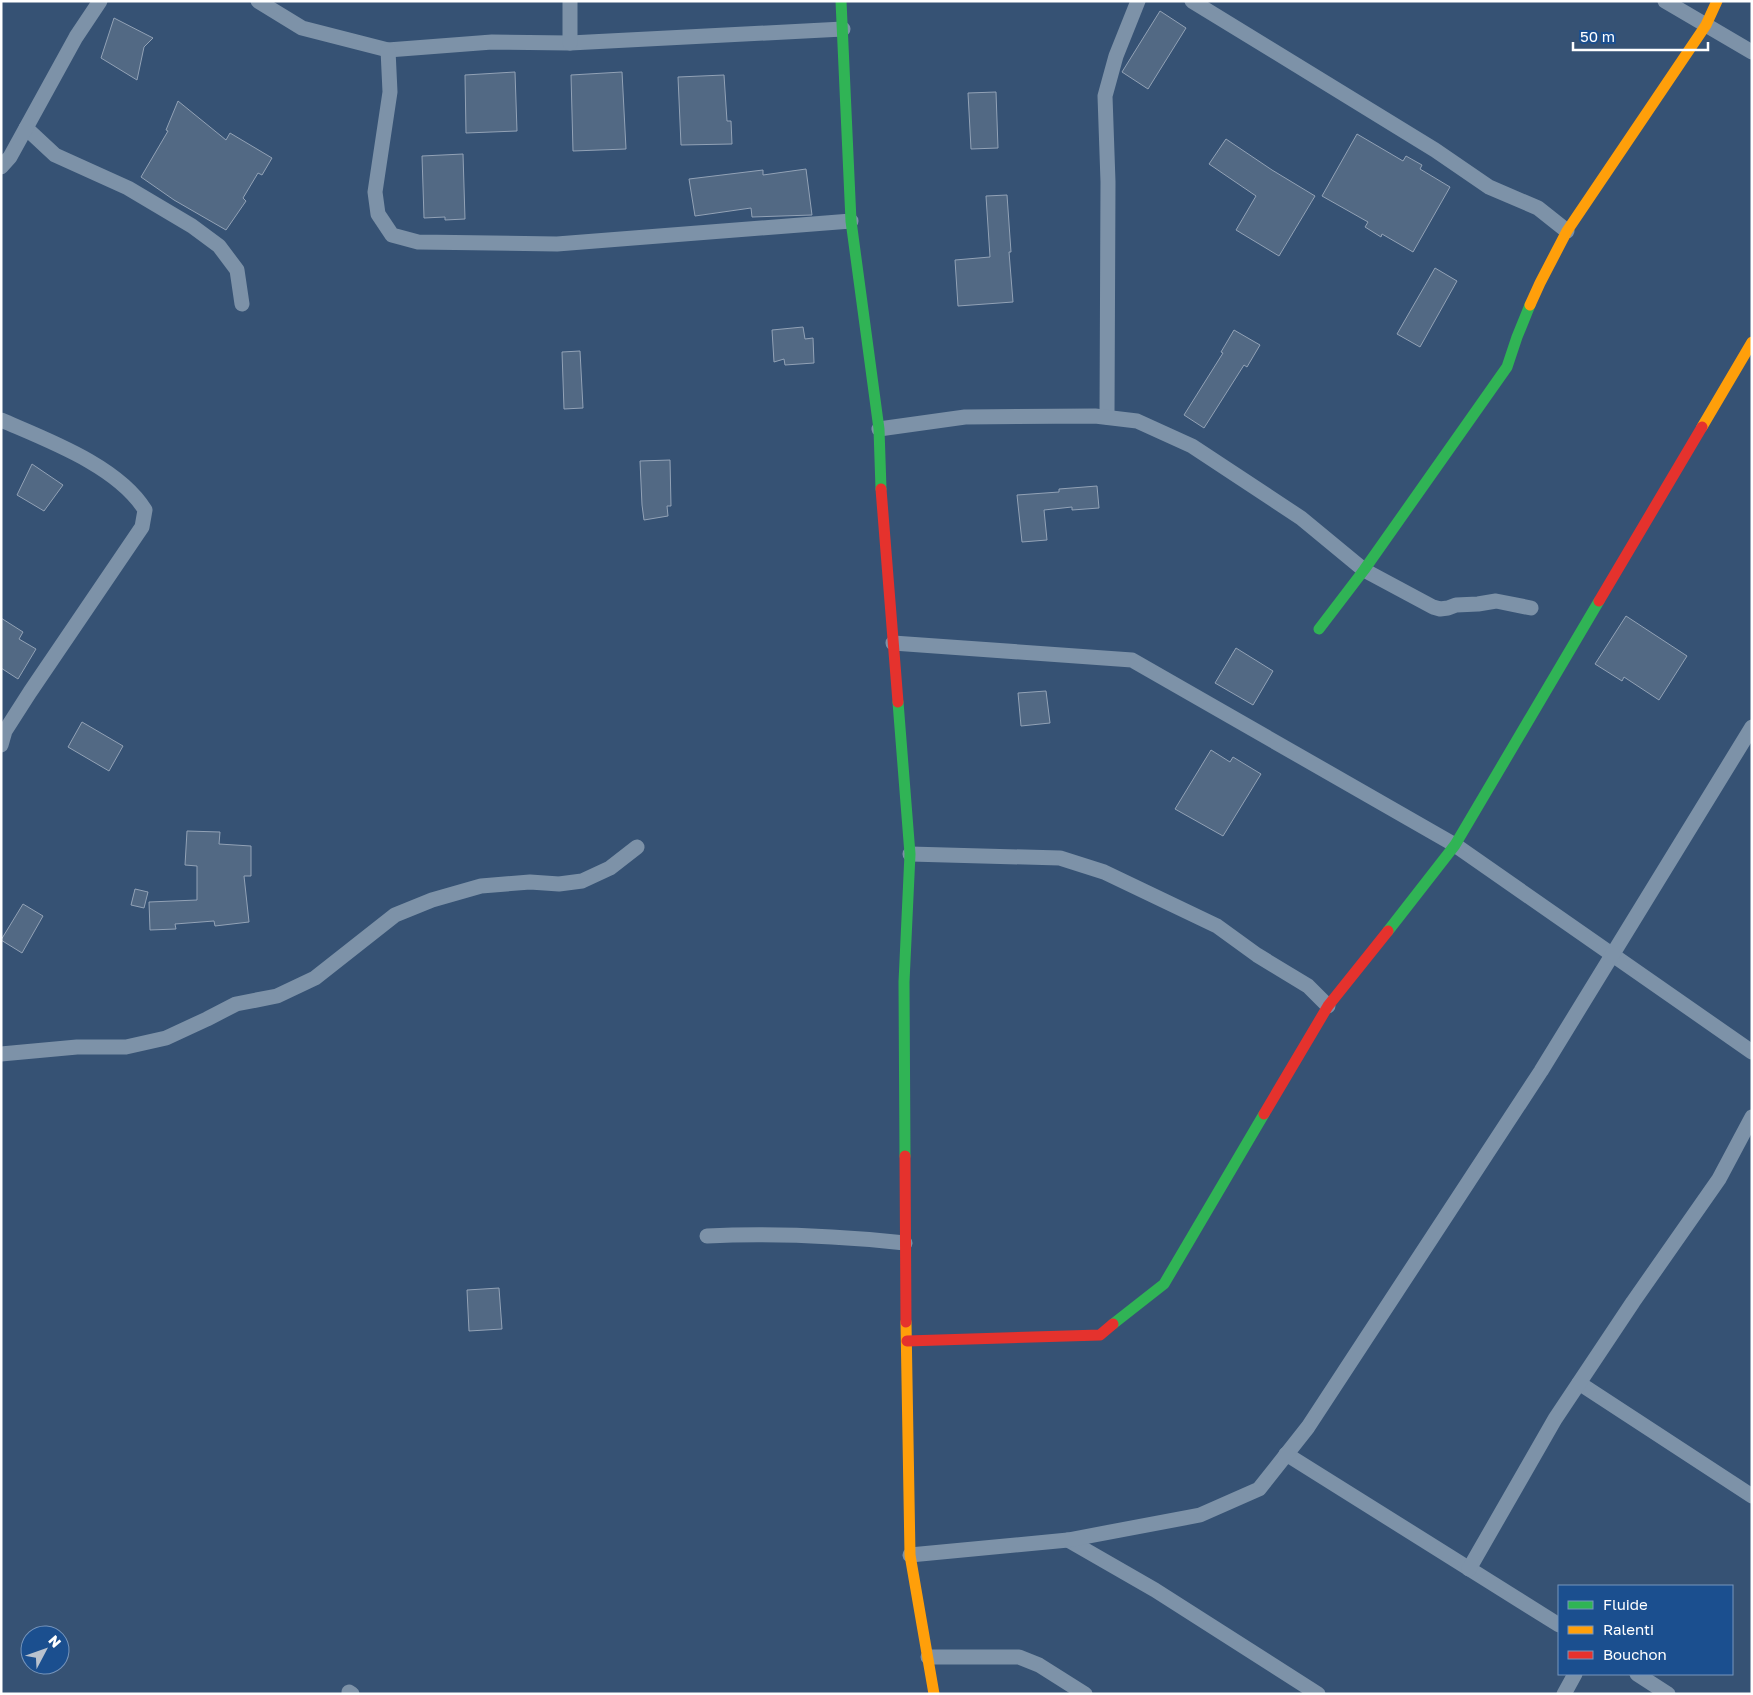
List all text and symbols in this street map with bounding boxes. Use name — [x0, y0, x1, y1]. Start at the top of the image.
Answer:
scale bar — [1573, 20, 1708, 52]
text: 50 m — [1580, 27, 1615, 45]
legend — [1558, 1585, 1733, 1675]
text: Fluide — [1603, 1595, 1648, 1613]
text: Ralenti — [1603, 1620, 1654, 1638]
north arrow — [20, 1625, 70, 1675]
text: N — [45, 1632, 65, 1651]
text: Bouchon — [1603, 1645, 1667, 1663]

